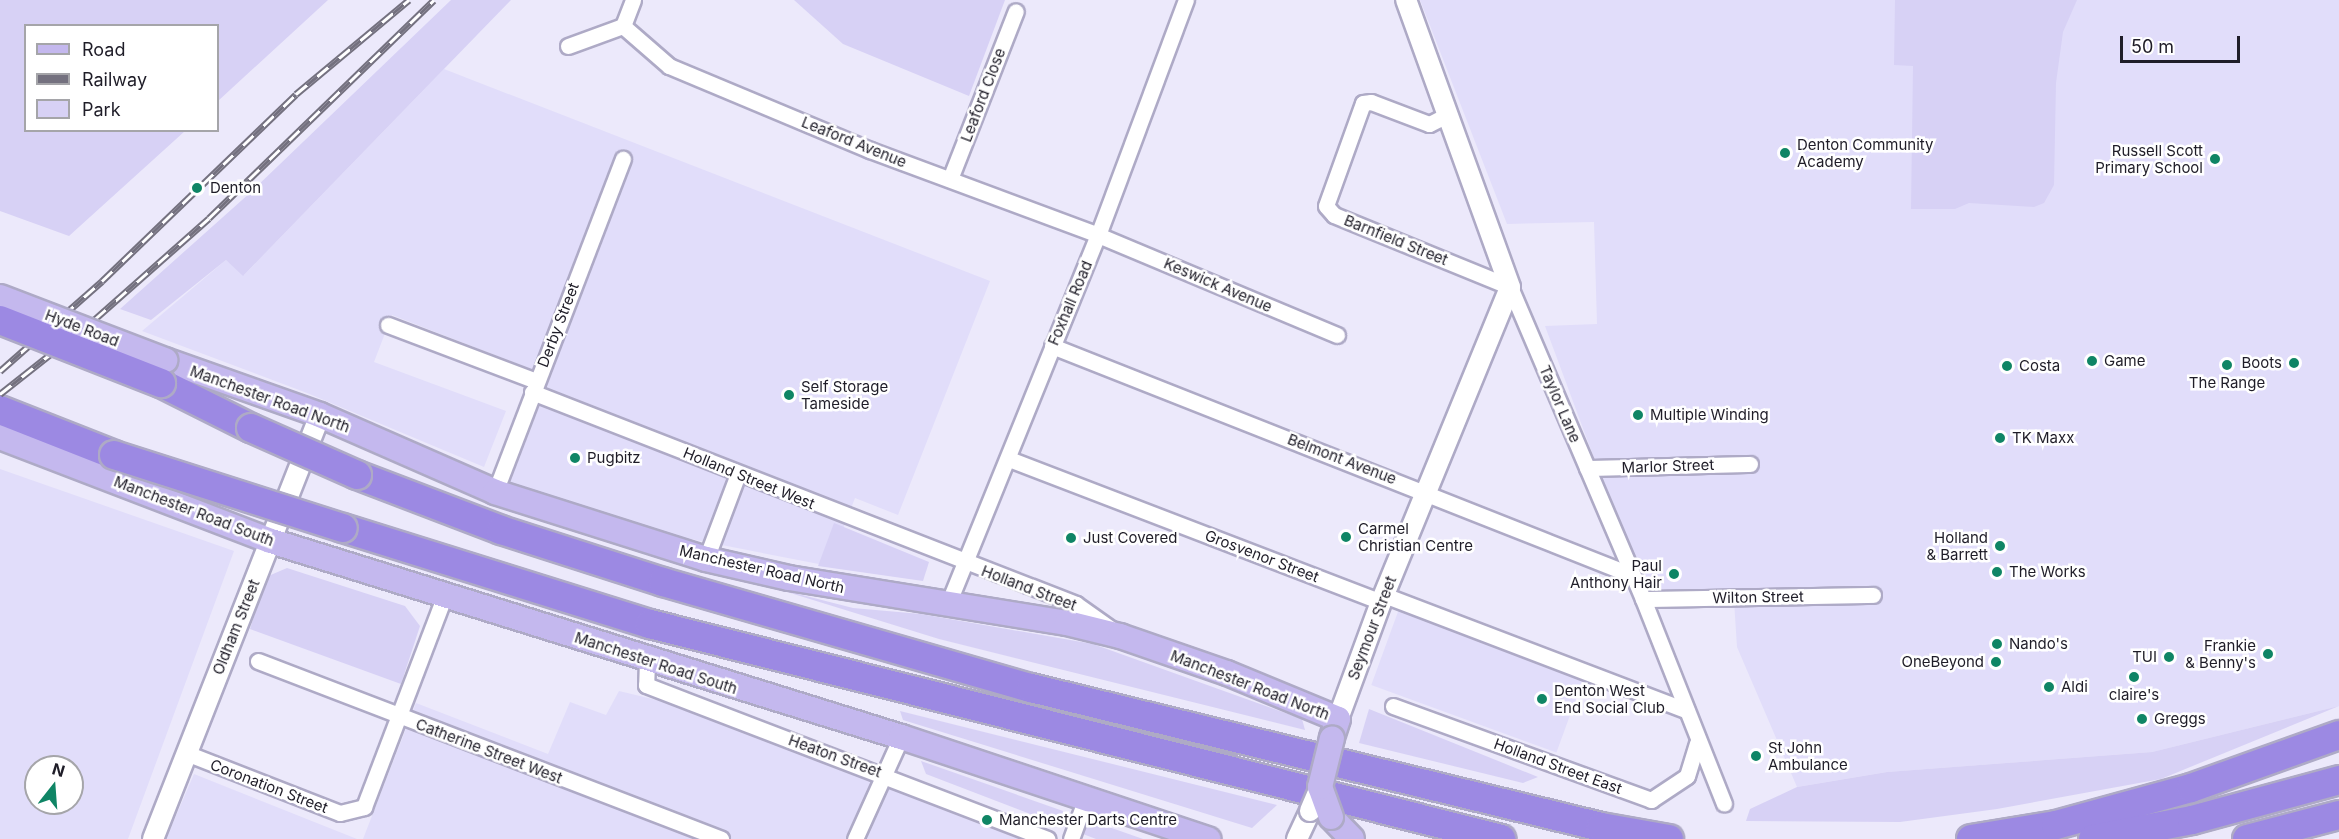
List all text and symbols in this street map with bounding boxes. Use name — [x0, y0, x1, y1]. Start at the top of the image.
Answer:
legend — [24, 24, 219, 132]
scale bar — [2123, 24, 2243, 62]
text: 50 m — [2131, 36, 2174, 57]
text: Road — [82, 39, 125, 60]
street label: Leaford Close — [957, 46, 1009, 144]
text: Railway — [82, 69, 147, 90]
text: Park — [82, 99, 121, 120]
street label: Leaford Avenue — [799, 113, 909, 171]
place label: Denton Community Academy — [1797, 135, 1933, 170]
place label: Russell Scott Primary School — [2095, 141, 2203, 176]
marker: Denton Community Academy — [1778, 146, 1792, 160]
marker: Russell Scott Primary School — [2208, 152, 2222, 166]
marker: Denton — [188, 179, 206, 197]
place label: Denton — [210, 179, 261, 197]
street label: Barnfield Street — [1342, 211, 1450, 269]
street label: Keswick Avenue — [1161, 254, 1275, 316]
street label: Foxhall Road — [1044, 258, 1096, 348]
street label: Derby Street — [534, 280, 582, 370]
street label: Hyde Road — [43, 306, 121, 350]
place label: Game — [2104, 352, 2145, 370]
marker: Game — [2085, 354, 2099, 368]
place label: Boots — [2242, 354, 2282, 372]
marker: Boots — [2287, 356, 2301, 370]
place label: Costa — [2019, 357, 2060, 375]
marker: The Range — [2220, 358, 2234, 372]
marker: Costa — [2000, 359, 2014, 373]
street label: Manchester Road North — [188, 362, 352, 436]
street label: Taylor Lane — [1536, 363, 1584, 445]
place label: The Range — [2189, 374, 2265, 392]
place label: Self Storage Tameside — [801, 377, 888, 412]
marker: Self Storage Tameside — [782, 388, 796, 402]
place label: Multiple Winding — [1650, 406, 1769, 424]
marker: Multiple Winding — [1631, 408, 1645, 422]
place label: TK Maxx — [2012, 429, 2074, 447]
street label: Belmont Avenue — [1285, 430, 1399, 488]
marker: TK Maxx — [1993, 431, 2007, 445]
street label: Holland Street West — [681, 443, 817, 513]
place label: Pugbitz — [587, 449, 641, 467]
marker: Pugbitz — [568, 451, 582, 465]
street label: Marlor Street — [1621, 455, 1715, 477]
street label: Manchester Road South — [111, 472, 277, 550]
place label: Carmel Christian Centre — [1358, 519, 1473, 554]
street label: Grosvenor Street — [1203, 526, 1321, 586]
place label: Holland & Barrett — [1926, 528, 1988, 563]
place label: Just Covered — [1083, 529, 1177, 547]
marker: Carmel Christian Centre — [1339, 530, 1353, 544]
marker: Just Covered — [1064, 531, 1078, 545]
marker: Holland & Barrett — [1993, 539, 2007, 553]
street label: Manchester Road North — [678, 541, 846, 597]
place label: Paul Anthony Hair — [1570, 556, 1662, 591]
street label: Holland Street — [979, 562, 1079, 614]
place label: The Works — [2009, 563, 2086, 581]
marker: The Works — [1990, 565, 2004, 579]
marker: Paul Anthony Hair — [1667, 567, 1681, 581]
street label: Seymour Street — [1344, 574, 1400, 682]
street label: Oldham Street — [209, 577, 263, 677]
street label: Wilton Street — [1712, 587, 1804, 607]
street label: Manchester Road South — [572, 628, 740, 698]
place label: Nando's — [2009, 635, 2068, 653]
place label: Frankie & Benny's — [2185, 636, 2256, 671]
marker: Nando's — [1990, 637, 2004, 651]
street label: Manchester Road North — [1168, 646, 1332, 724]
marker: Frankie & Benny's — [2261, 647, 2275, 661]
place label: TUI — [2132, 648, 2157, 666]
marker: TUI — [2162, 650, 2176, 664]
place label: OneBeyond — [1901, 653, 1984, 671]
marker: OneBeyond — [1989, 655, 2003, 669]
marker: claire's — [2127, 670, 2141, 684]
place label: Aldi — [2061, 678, 2088, 696]
marker: Aldi — [2042, 680, 2056, 694]
place label: Denton West End Social Club — [1554, 681, 1665, 716]
place label: claire's — [2109, 686, 2159, 704]
marker: Denton West End Social Club — [1535, 692, 1549, 706]
place label: Greggs — [2154, 710, 2206, 728]
marker: Greggs — [2135, 712, 2149, 726]
street label: Catherine Street West — [413, 715, 565, 787]
street label: Heaton Street — [786, 731, 884, 781]
street label: Holland Street East — [1492, 734, 1624, 798]
place label: St John Ambulance — [1768, 738, 1848, 773]
marker: St John Ambulance — [1749, 749, 1763, 763]
north arrow — [24, 755, 84, 815]
street label: Coronation Street — [208, 755, 330, 817]
text: N — [50, 758, 67, 781]
place label: Manchester Darts Centre — [999, 811, 1177, 829]
marker: Manchester Darts Centre — [980, 813, 994, 827]

